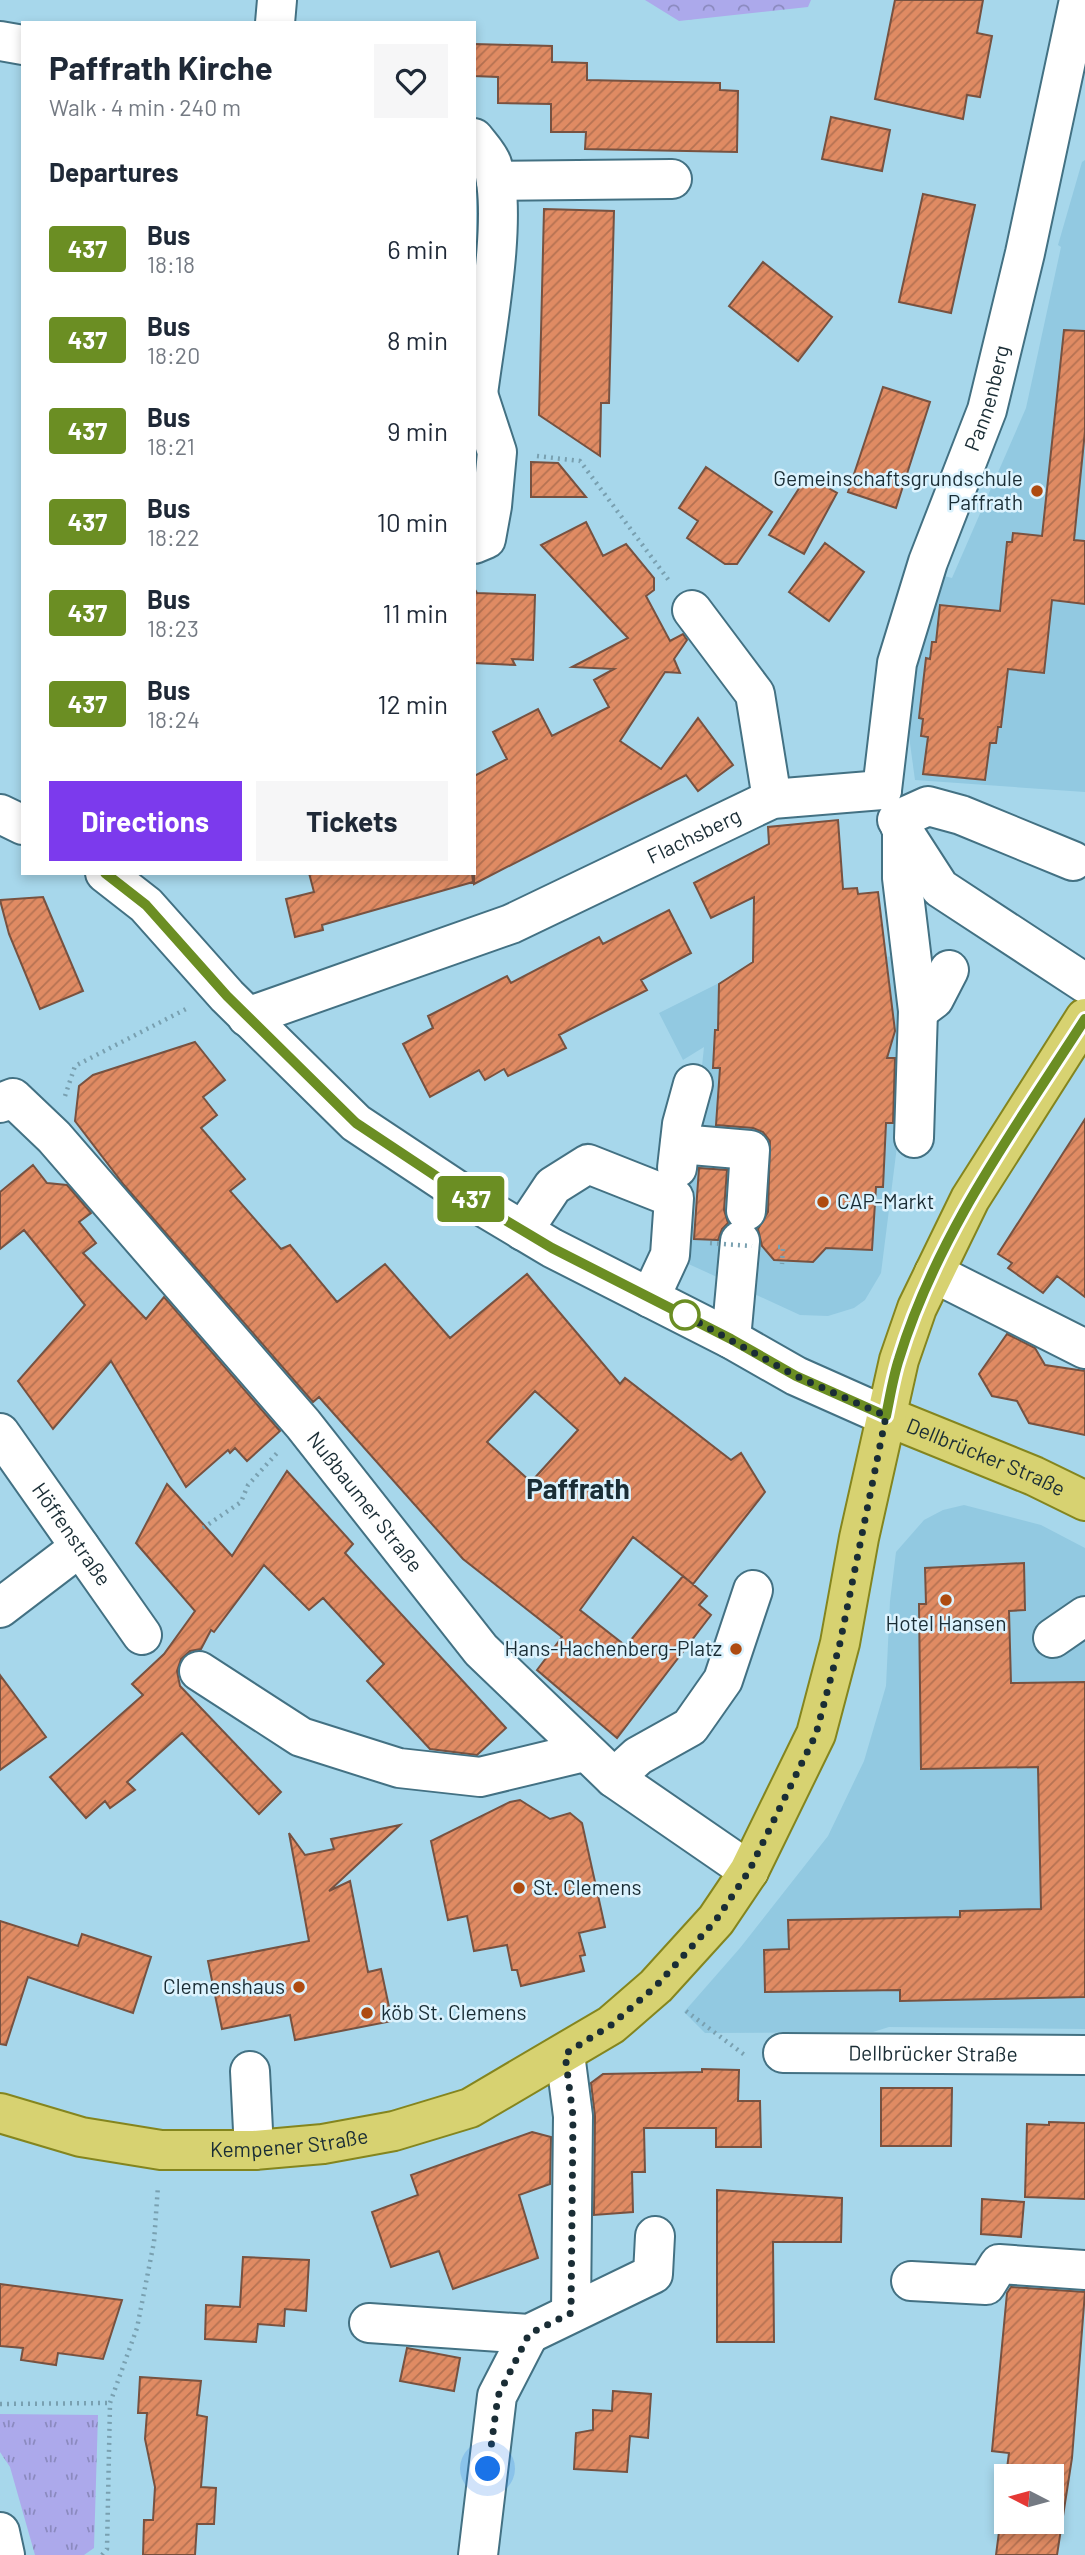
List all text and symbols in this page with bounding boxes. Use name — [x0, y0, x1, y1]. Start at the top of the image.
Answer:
button: heart — [374, 44, 448, 118]
text: Paffrath Kirche — [49, 47, 273, 87]
text: Walk · 4 min · 240 m — [49, 93, 241, 121]
text: Departures — [49, 156, 179, 187]
text: Bus — [147, 219, 190, 250]
text: 6 min — [387, 233, 448, 264]
text: 437 — [68, 234, 107, 263]
text: 18:18 — [147, 250, 195, 278]
text: Bus — [147, 310, 190, 341]
text: 8 min — [387, 324, 448, 355]
text: 437 — [68, 325, 107, 354]
text: 18:20 — [147, 341, 200, 369]
street label: Pannenberg — [958, 342, 1013, 454]
text: Bus — [147, 401, 190, 432]
text: 9 min — [387, 415, 448, 446]
text: 437 — [68, 416, 107, 445]
text: 18:21 — [147, 432, 195, 460]
place label: Gemeinschaftsgrundschule Paffrath — [773, 465, 1023, 514]
marker: Gemeinschaftsgrundschule Paffrath — [1029, 483, 1045, 499]
text: Bus — [147, 492, 190, 523]
text: 10 min — [377, 506, 448, 537]
text: 437 — [68, 507, 107, 536]
text: 18:22 — [147, 523, 200, 551]
text: Bus — [147, 583, 190, 614]
text: 11 min — [382, 597, 448, 628]
text: 437 — [68, 598, 107, 627]
text: 18:23 — [147, 614, 199, 642]
text: Bus — [147, 674, 190, 705]
text: 12 min — [378, 688, 448, 719]
text: 437 — [68, 689, 107, 718]
text: 18:24 — [147, 705, 200, 733]
button: Directions — [49, 781, 242, 861]
button: Tickets — [256, 781, 448, 861]
street label: Flachsberg — [643, 802, 744, 868]
line badge: 437 — [431, 1176, 511, 1222]
text: 437 — [451, 1184, 491, 1213]
place label: CAP-Markt — [837, 1188, 934, 1213]
marker: CAP-Markt — [815, 1194, 831, 1210]
unlabelled marker — [670, 1300, 700, 1330]
street label: Dellbrücker Straße — [903, 1412, 1070, 1500]
street label: Nußbaumer Straße — [303, 1426, 429, 1577]
district label: Paffrath — [526, 1471, 630, 1505]
street label: Höffenstraße — [28, 1477, 117, 1590]
marker: Hotel Hansen — [938, 1592, 954, 1608]
place label: Hotel Hansen — [885, 1610, 1007, 1635]
place label: Hans-Hachenberg-Platz — [504, 1635, 722, 1660]
marker: Hans-Hachenberg-Platz — [728, 1641, 744, 1657]
place label: St. Clemens — [533, 1874, 642, 1899]
marker: St. Clemens — [511, 1880, 527, 1896]
place label: Clemenshaus — [163, 1973, 285, 1998]
marker: Clemenshaus — [291, 1979, 307, 1995]
place label: köb St. Clemens — [381, 1999, 527, 2024]
marker: köb St. Clemens — [359, 2005, 375, 2021]
street label: Dellbrücker Straße — [848, 2039, 1018, 2066]
street label: Kempener Straße — [210, 2122, 370, 2161]
your location — [470, 2451, 505, 2486]
north arrow — [994, 2464, 1064, 2534]
map controls — [994, 2464, 1064, 2534]

